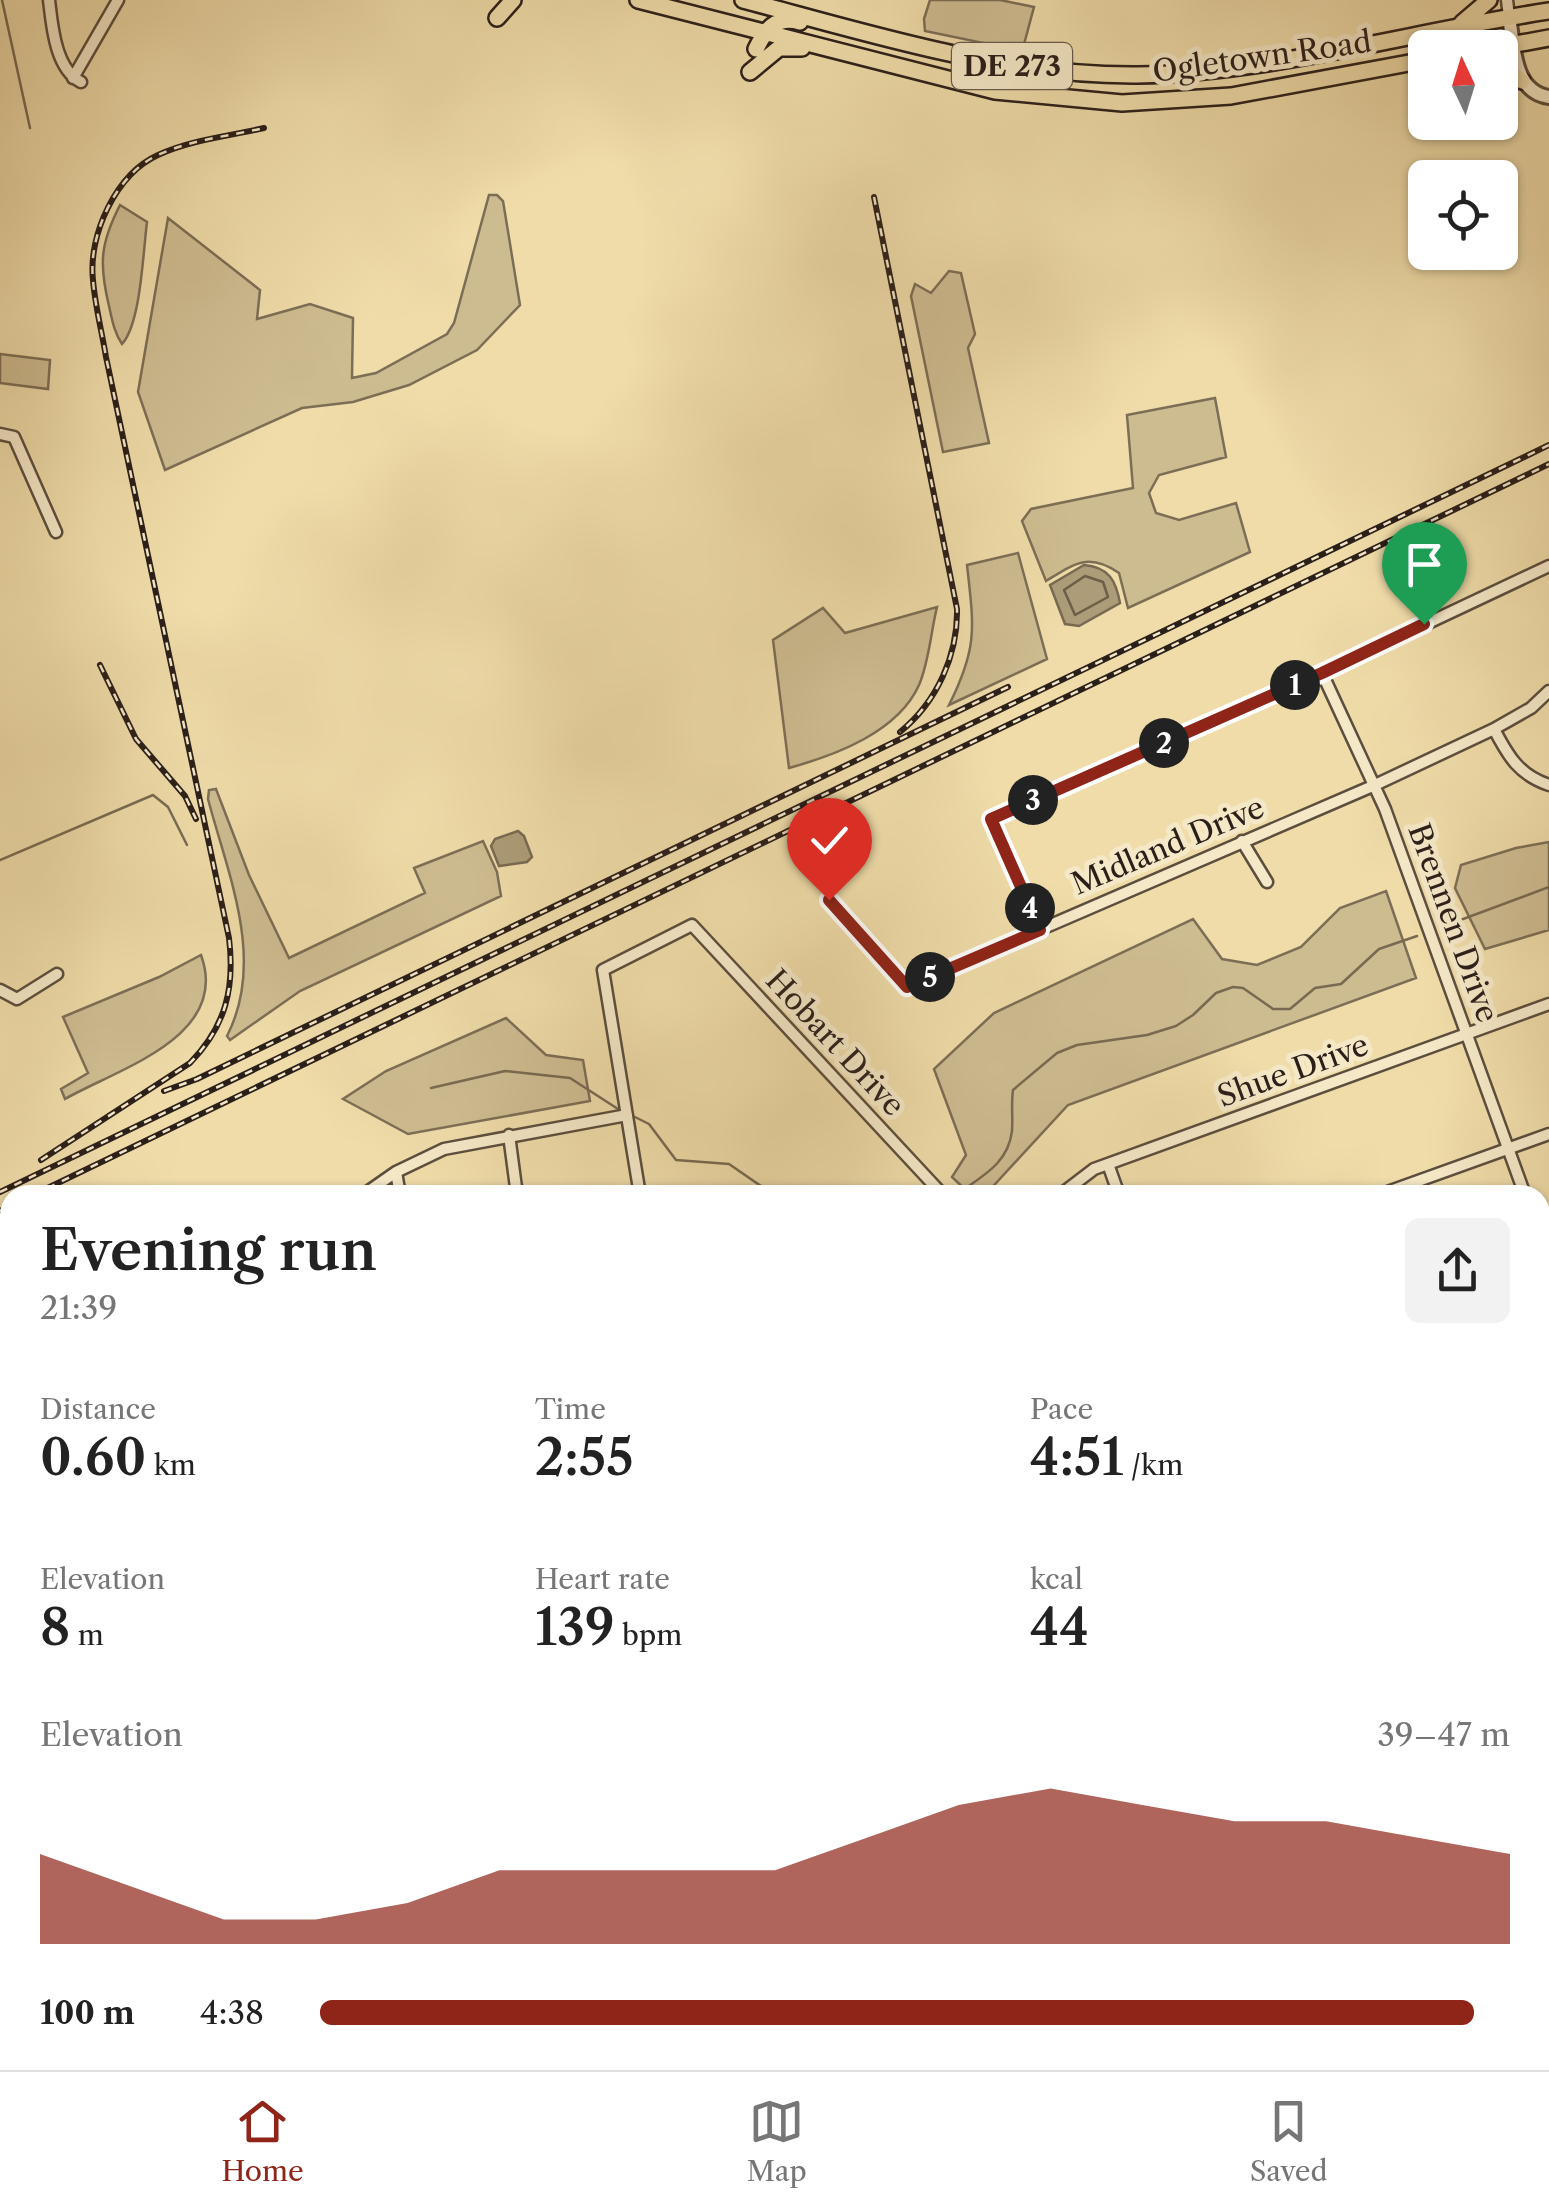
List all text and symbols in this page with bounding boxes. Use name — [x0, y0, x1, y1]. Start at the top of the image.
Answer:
street label: Ogletown Road — [1150, 23, 1374, 90]
north arrow — [1408, 30, 1518, 140]
map controls — [1408, 30, 1518, 270]
road number: DE 273 — [952, 43, 1072, 89]
button: locate — [1408, 160, 1518, 270]
pin — [1382, 522, 1467, 625]
icon: arrive — [1397, 537, 1452, 592]
pin: 1 — [1270, 660, 1320, 710]
text: 1 — [1289, 668, 1301, 702]
pin: 2 — [1139, 718, 1189, 768]
text: 2 — [1156, 726, 1172, 760]
pin: 3 — [1008, 775, 1058, 825]
text: 3 — [1025, 783, 1041, 817]
street label: Midland Drive — [1066, 788, 1270, 903]
pin — [787, 798, 872, 901]
icon: check — [802, 813, 857, 868]
street label: Brennen Drive — [1400, 818, 1507, 1027]
pin: 4 — [1005, 883, 1055, 933]
text: 4 — [1022, 891, 1038, 925]
pin: 5 — [905, 952, 955, 1002]
text: 5 — [922, 960, 938, 994]
street label: Hobart Drive — [758, 962, 912, 1123]
street label: Shue Drive — [1212, 1026, 1373, 1115]
text: Evening run — [40, 1217, 377, 1284]
button: share — [1405, 1218, 1510, 1323]
text: 21:39 — [40, 1288, 117, 1327]
text: Distance — [40, 1392, 156, 1426]
text: Time — [535, 1392, 606, 1426]
text: Pace — [1030, 1392, 1093, 1426]
text: 0.60 — [40, 1426, 146, 1488]
text: 2:55 — [535, 1426, 634, 1488]
text: 4:51 — [1030, 1426, 1123, 1488]
text: km — [146, 1448, 196, 1482]
text: /km — [1123, 1448, 1183, 1482]
text: Elevation — [40, 1562, 165, 1596]
text: Heart rate — [535, 1562, 670, 1596]
text: kcal — [1030, 1562, 1083, 1596]
text: 8 — [40, 1596, 70, 1658]
text: 139 — [535, 1596, 615, 1658]
text: 44 — [1030, 1596, 1089, 1658]
text: m — [70, 1618, 104, 1652]
text: bpm — [615, 1618, 682, 1652]
text: Elevation — [40, 1715, 183, 1754]
text: 39–47 m — [1377, 1715, 1510, 1754]
text: 100 m — [40, 1993, 135, 2032]
text: 4:38 — [200, 1993, 264, 2032]
tab: Home — [221, 2094, 304, 2188]
tab: Map — [747, 2094, 807, 2188]
tab: Saved — [1250, 2094, 1328, 2188]

